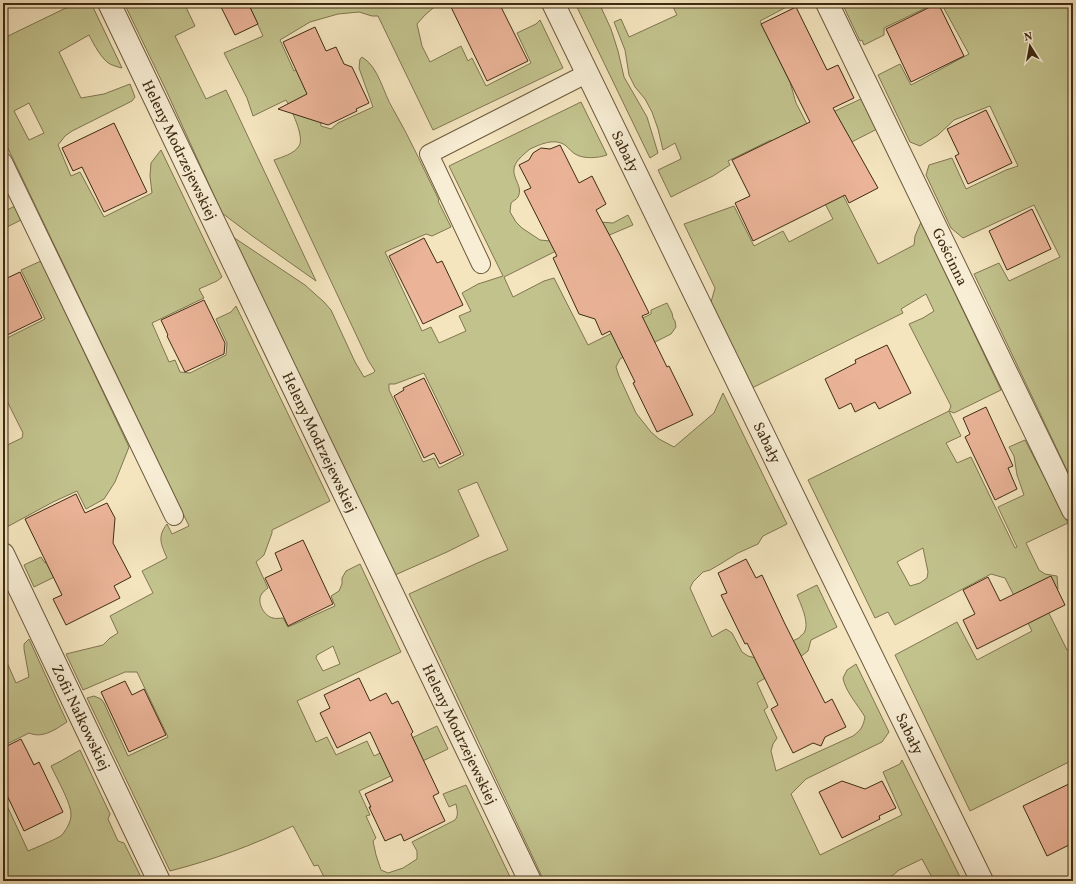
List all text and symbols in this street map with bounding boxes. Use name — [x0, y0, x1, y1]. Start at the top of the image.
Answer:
north arrow — [1010, 26, 1050, 66]
text: N — [1023, 30, 1034, 46]
street label: Heleny Modrzejewskiej — [135, 77, 221, 224]
street label: Sabały — [605, 128, 643, 176]
street label: Gościnna — [926, 225, 972, 290]
street label: Heleny Modrzejewskiej — [276, 369, 361, 517]
street label: Sabały — [747, 419, 785, 468]
street label: Zofii Nałkowskiej — [45, 661, 114, 775]
street label: Heleny Modrzejewskiej — [416, 661, 501, 809]
street label: Sabały — [889, 710, 927, 759]

